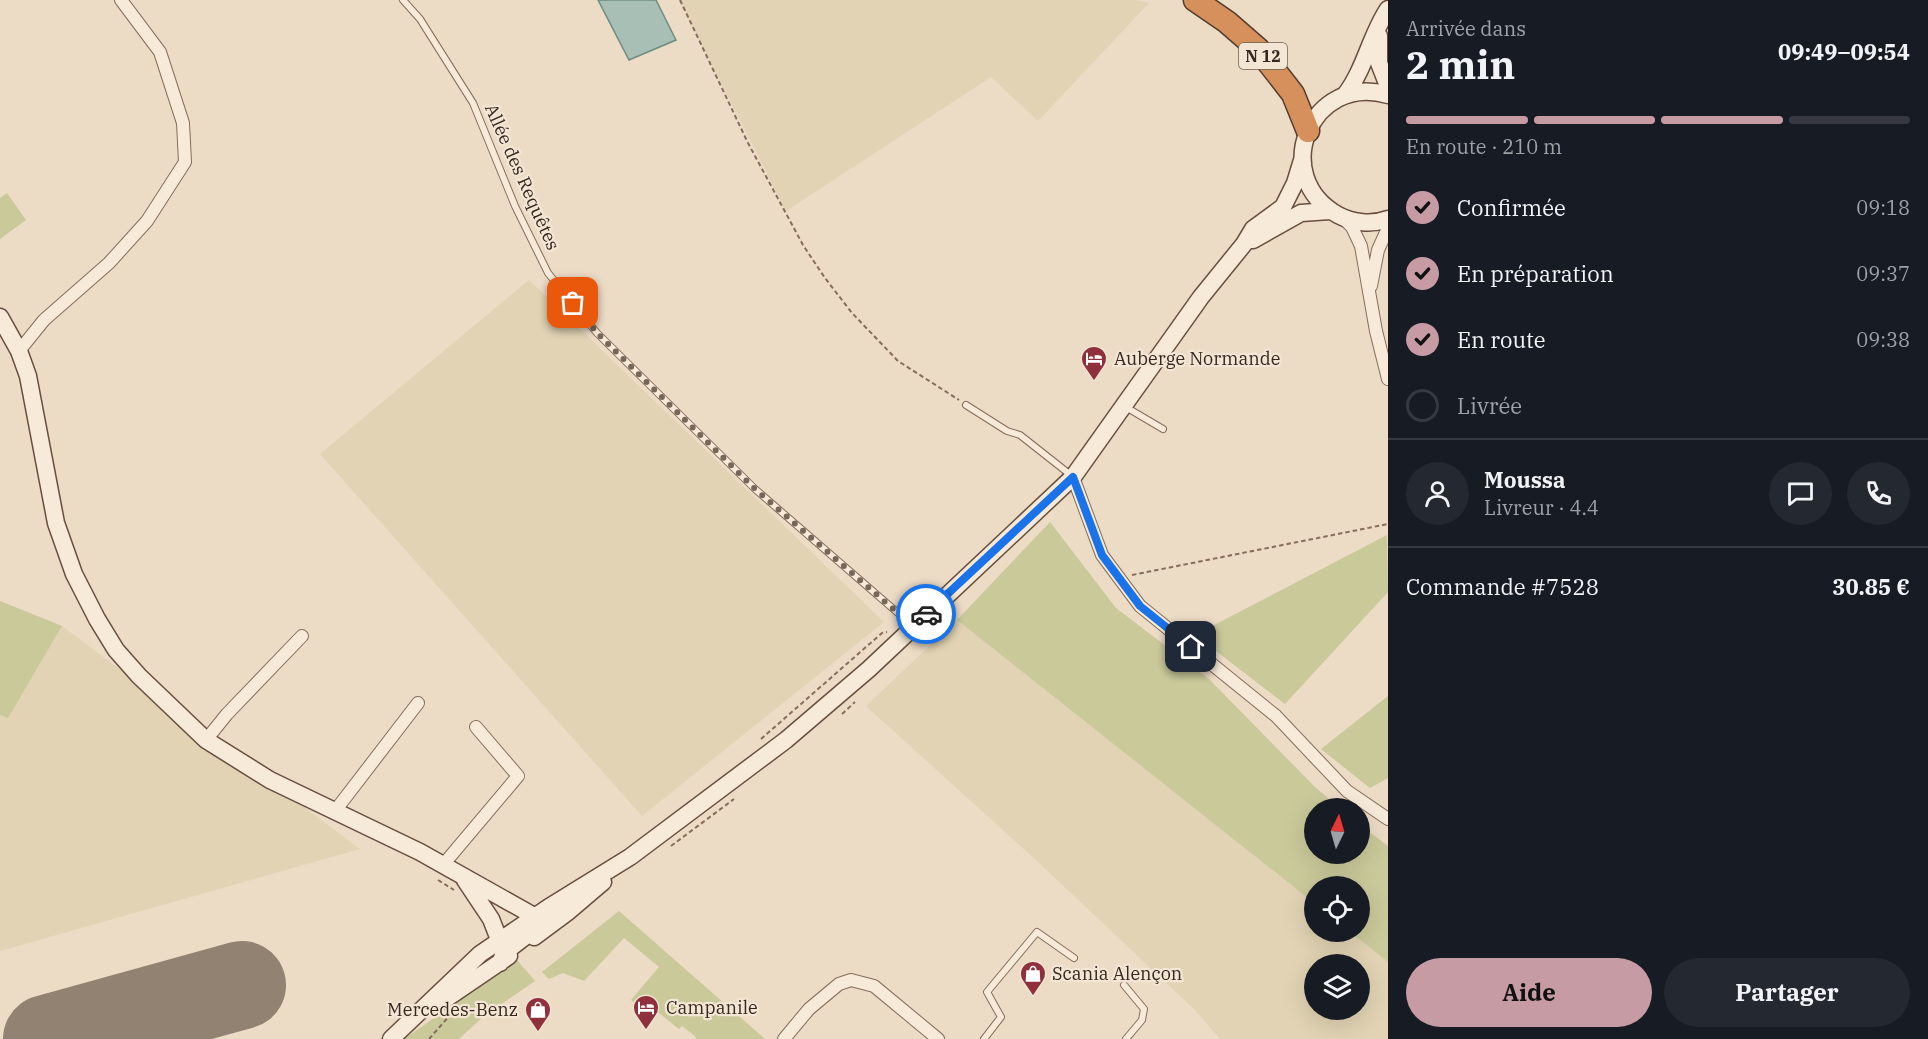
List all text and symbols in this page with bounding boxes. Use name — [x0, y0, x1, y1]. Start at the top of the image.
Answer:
text: Arrivée dans — [1406, 15, 1526, 42]
text: 09:49–09:54 — [1778, 37, 1910, 66]
text: 2 min — [1406, 39, 1515, 90]
road number: N 12 — [1239, 43, 1287, 69]
street label: Allée des Requêtes — [480, 100, 565, 254]
text: En route · 210 m — [1406, 133, 1562, 160]
icon: check — [1406, 191, 1439, 224]
text: Confirmée — [1457, 193, 1566, 222]
text: 09:18 — [1856, 194, 1910, 221]
icon: check — [1406, 257, 1439, 290]
text: En préparation — [1457, 259, 1614, 288]
text: 09:37 — [1856, 260, 1910, 287]
pin — [547, 277, 598, 328]
icon: bag — [556, 286, 589, 319]
icon: check — [1406, 323, 1439, 356]
text: En route — [1457, 325, 1546, 354]
text: 09:38 — [1856, 326, 1910, 353]
hotel icon: Auberge Normande — [1079, 344, 1109, 382]
place label: Auberge Normande — [1114, 347, 1280, 370]
text: Livrée — [1457, 391, 1522, 420]
button: person — [1406, 462, 1469, 525]
button: chat — [1769, 462, 1832, 525]
button: phone — [1847, 462, 1910, 525]
text: Moussa — [1484, 465, 1566, 494]
text: Livreur · 4.4 — [1484, 494, 1599, 521]
text: Commande #7528 — [1406, 572, 1599, 601]
text: 30.85 € — [1832, 572, 1910, 601]
courier — [896, 584, 956, 644]
icon: car — [910, 598, 943, 631]
pin — [1165, 621, 1216, 672]
icon: home — [1174, 630, 1207, 663]
north arrow — [1304, 798, 1370, 864]
map controls — [1304, 798, 1370, 1020]
button: locate — [1304, 876, 1370, 942]
button: layers — [1304, 954, 1370, 1020]
button: Aide — [1406, 958, 1652, 1027]
button: Partager — [1664, 958, 1910, 1027]
shop icon: Scania Alençon — [1018, 959, 1048, 997]
place label: Scania Alençon — [1052, 962, 1182, 985]
hotel icon: Campanile — [631, 993, 661, 1031]
shop icon: Mercedes-Benz — [523, 995, 553, 1033]
place label: Campanile — [666, 996, 758, 1019]
place label: Mercedes-Benz — [387, 998, 518, 1021]

